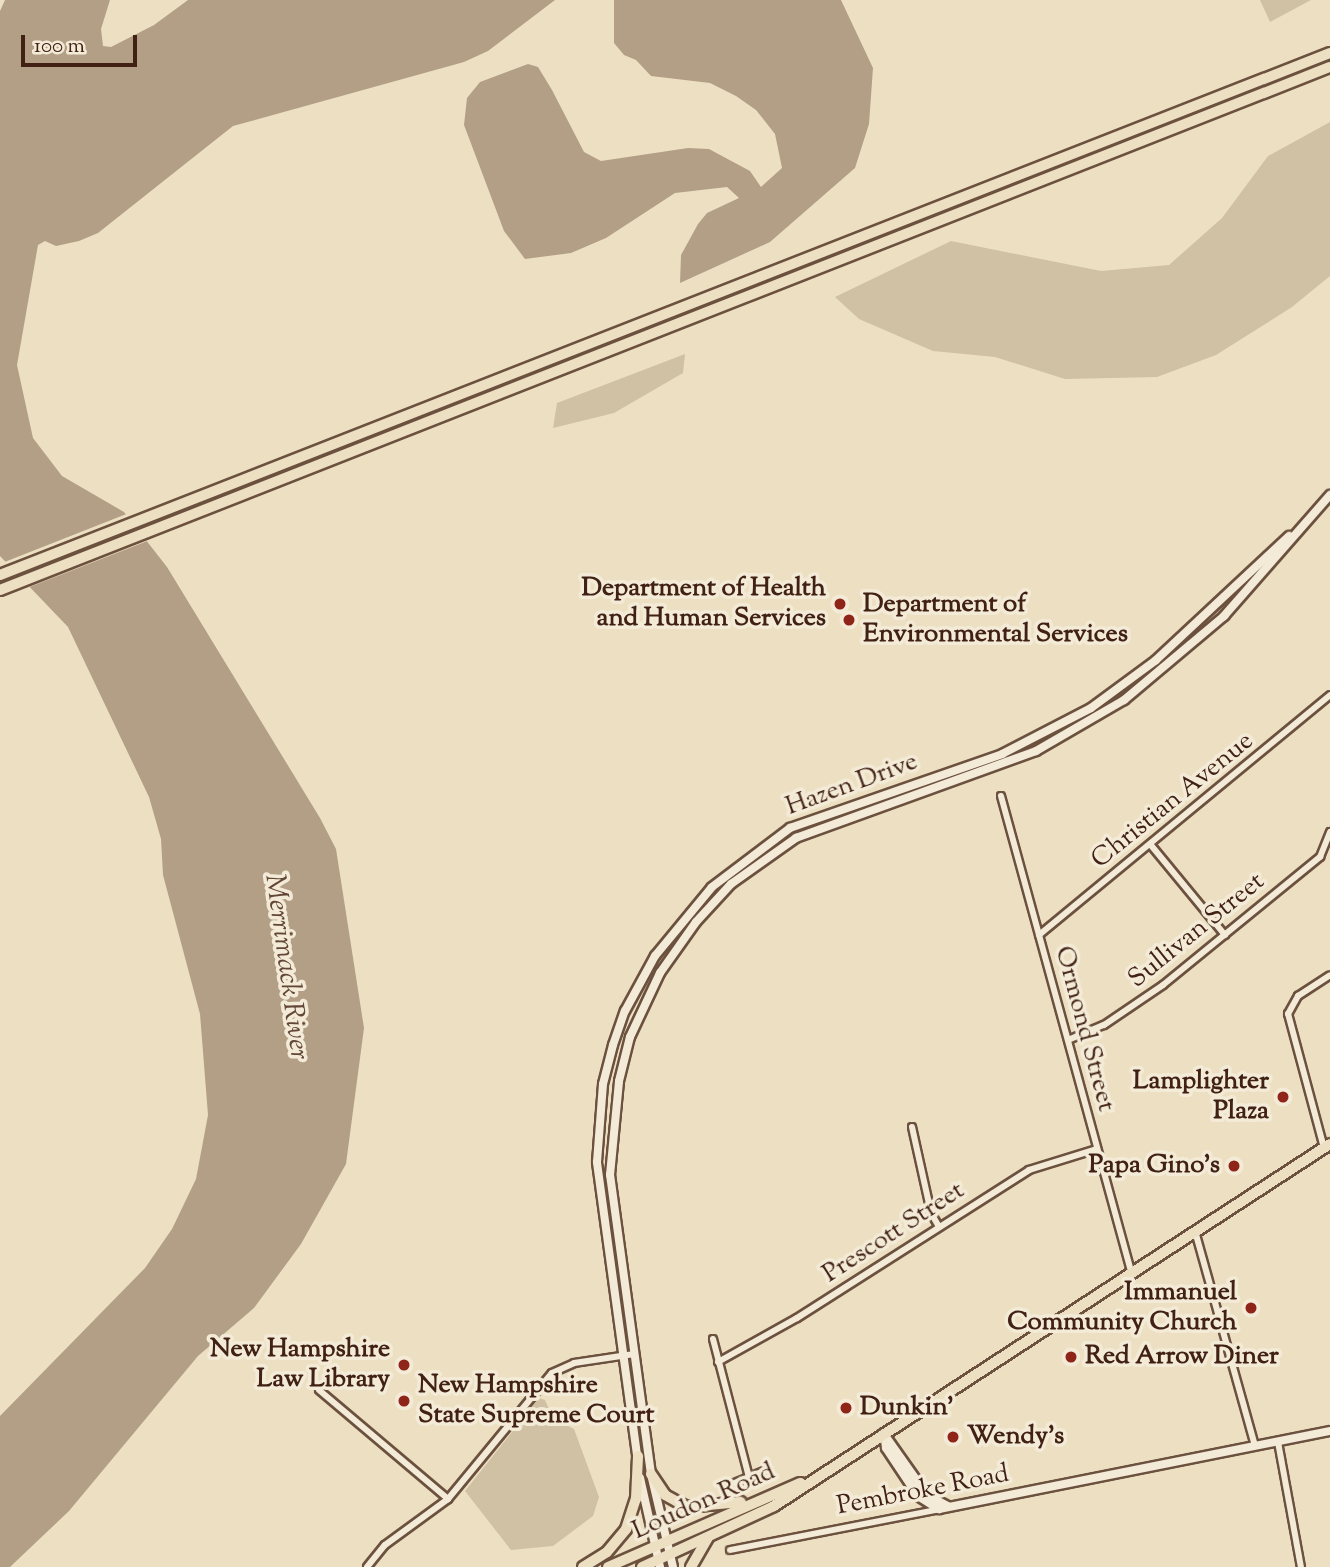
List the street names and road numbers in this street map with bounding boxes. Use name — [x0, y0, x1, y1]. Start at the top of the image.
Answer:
street label: Christian Avenue — [1086, 726, 1260, 876]
street label: Hazen Drive — [782, 747, 922, 823]
street label: Sullivan Street — [1123, 867, 1271, 995]
street label: Ormond Street — [1047, 943, 1121, 1115]
street label: Prescott Street — [817, 1176, 971, 1290]
street label: Loudon Road — [628, 1457, 780, 1547]
street label: Pembroke Road — [834, 1459, 1012, 1523]

